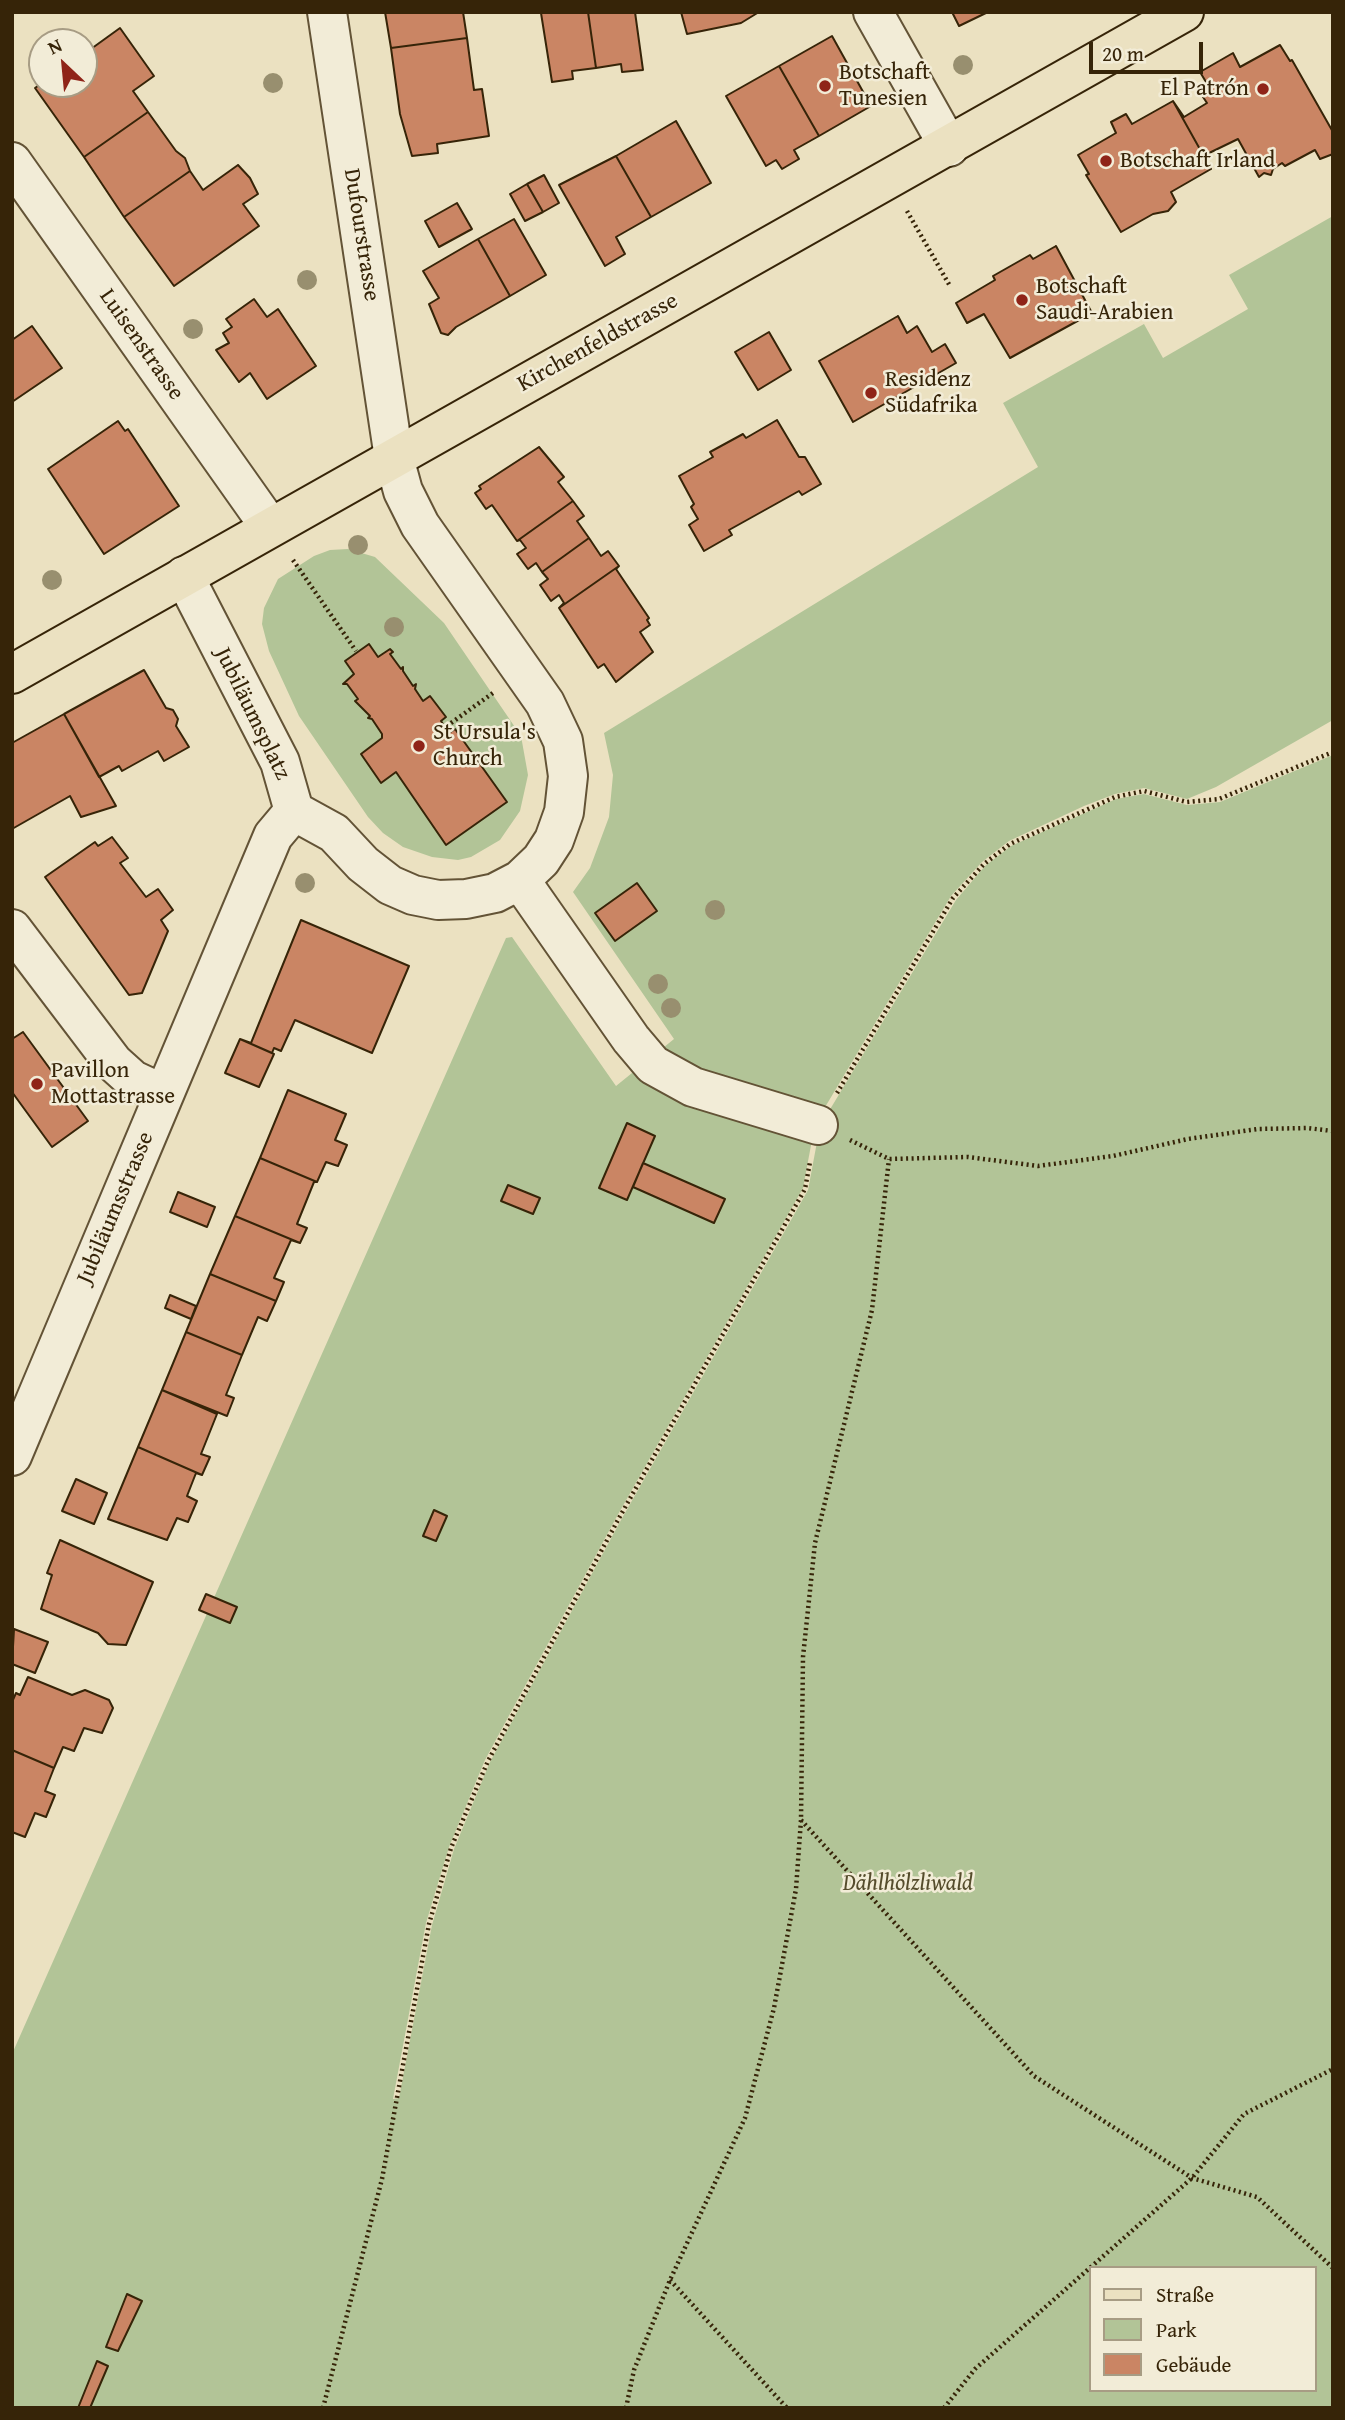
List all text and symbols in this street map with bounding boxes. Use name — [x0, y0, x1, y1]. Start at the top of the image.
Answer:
north arrow — [28, 28, 98, 98]
scale bar — [1093, 28, 1207, 72]
text: N — [43, 31, 67, 61]
text: 20 m — [1102, 38, 1144, 69]
place label: Botschaft Tunesien — [839, 59, 930, 113]
place label: El Patrón — [1160, 75, 1249, 103]
marker: Botschaft Tunesien — [817, 78, 833, 94]
marker: El Patrón — [1255, 81, 1271, 97]
place label: Botschaft Irland — [1120, 147, 1275, 175]
marker: Botschaft Irland — [1098, 153, 1114, 169]
street label: Dufourstrasse — [337, 167, 385, 303]
place label: Botschaft Saudi-Arabien — [1036, 273, 1173, 327]
street label: Luisenstrasse — [93, 284, 189, 406]
street label: Kirchenfeldstrasse — [513, 288, 683, 398]
marker: Botschaft Saudi-Arabien — [1014, 292, 1030, 308]
place label: Residenz Südafrika — [885, 366, 978, 420]
marker: Residenz Südafrika — [863, 385, 879, 401]
street label: Jubiläumsplatz — [208, 643, 296, 785]
place label: St Ursula's Church — [433, 719, 536, 773]
marker: St Ursula's Church — [411, 738, 427, 754]
place label: Pavillon Mottastrasse — [51, 1057, 175, 1111]
marker: Pavillon Mottastrasse — [29, 1076, 45, 1092]
street label: Jubiläumsstrasse — [72, 1128, 160, 1288]
park label: Dählhölzliwald — [843, 1870, 973, 1898]
legend — [1090, 2266, 1317, 2392]
text: Straße — [1156, 2279, 1214, 2310]
text: Park — [1156, 2314, 1197, 2345]
text: Gebäude — [1156, 2349, 1231, 2380]

